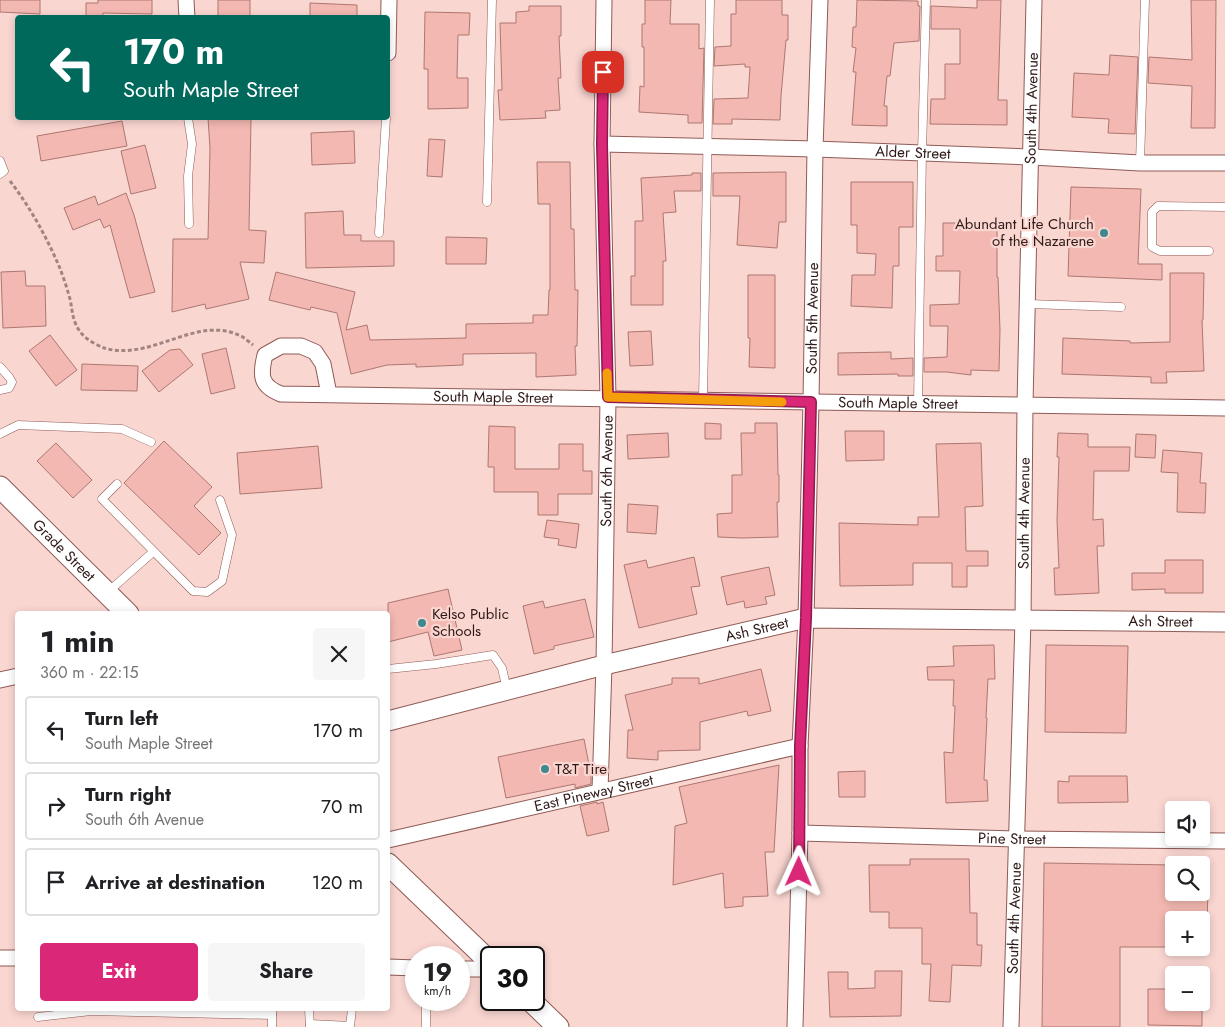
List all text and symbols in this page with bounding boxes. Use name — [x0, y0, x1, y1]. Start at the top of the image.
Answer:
text: 170 m — [123, 27, 224, 77]
icon: left — [40, 35, 105, 100]
pin — [582, 51, 624, 93]
street label: South 4th Avenue — [1019, 52, 1044, 164]
icon: arrive — [589, 58, 617, 86]
text: South Maple Street — [123, 73, 298, 105]
street label: Alder Street — [875, 140, 951, 165]
place label: Abundant Life Church of the Nazarene — [955, 213, 1094, 252]
marker: Abundant Life Church of the Nazarene — [1098, 227, 1110, 239]
street label: South 5th Avenue — [800, 262, 824, 374]
street label: South Maple Street — [433, 385, 553, 409]
street label: South Maple Street — [838, 391, 958, 415]
street label: South 6th Avenue — [595, 415, 619, 527]
street label: South 4th Avenue — [1012, 457, 1036, 569]
street label: Grade Street — [28, 514, 101, 587]
place label: Kelso Public Schools — [432, 603, 509, 642]
street label: Ash Street — [1128, 610, 1193, 633]
street label: Ash Street — [723, 611, 791, 647]
marker: Kelso Public Schools — [416, 617, 428, 629]
text: 1 min — [40, 620, 114, 663]
button: close — [313, 628, 365, 680]
text: 360 m · 22:15 — [40, 661, 138, 684]
text: Turn left — [85, 705, 158, 732]
icon: left — [42, 716, 70, 744]
text: 170 m — [313, 717, 363, 744]
text: South Maple Street — [85, 732, 213, 755]
place label: T&T Tire — [555, 758, 607, 780]
marker: T&T Tire — [539, 763, 551, 775]
street label: East Pineway Street — [532, 769, 656, 817]
text: Turn right — [85, 781, 171, 808]
icon: right — [42, 792, 70, 820]
text: 70 m — [321, 793, 363, 820]
map controls — [1165, 801, 1210, 1011]
button: sound — [1165, 801, 1210, 846]
text: South 6th Avenue — [85, 808, 204, 831]
street label: Pine Street — [978, 827, 1046, 850]
position arrow — [772, 845, 824, 897]
button: search — [1165, 856, 1210, 901]
street label: South 4th Avenue — [1002, 862, 1027, 974]
icon: arrive — [42, 868, 70, 896]
text: Arrive at destination — [85, 869, 265, 896]
text: 120 m — [312, 869, 363, 896]
button: + — [1165, 911, 1210, 956]
button: Exit — [40, 943, 198, 1001]
button: Share — [208, 943, 365, 1001]
speed limit sign: 30 — [480, 946, 545, 1011]
text: 19 — [423, 954, 452, 990]
button: − — [1165, 966, 1210, 1011]
text: km/h — [424, 982, 451, 1000]

